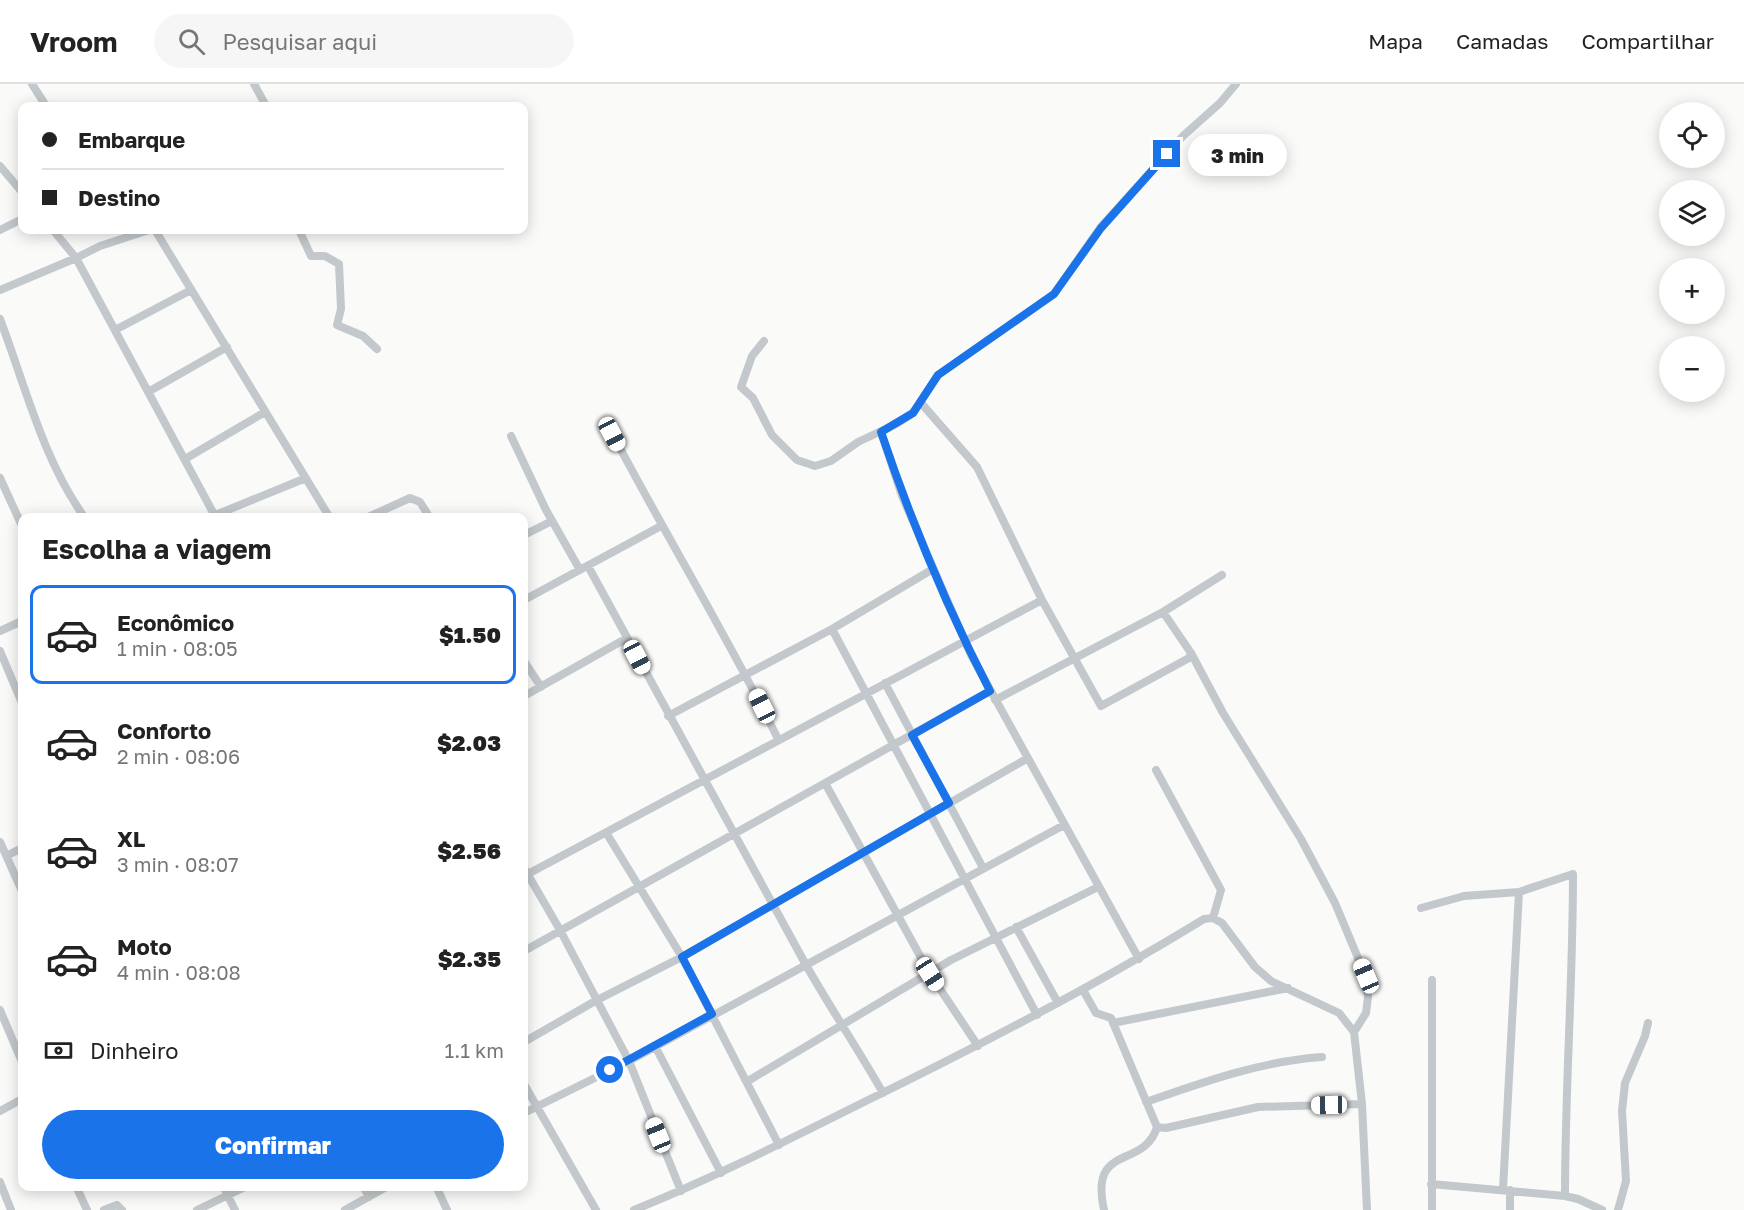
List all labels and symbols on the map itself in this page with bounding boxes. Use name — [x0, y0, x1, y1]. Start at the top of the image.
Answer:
callout: 3 min — [1188, 133, 1287, 175]
route end — [1153, 140, 1180, 167]
car — [596, 414, 628, 454]
car — [621, 637, 653, 677]
car — [746, 686, 778, 726]
car — [913, 954, 947, 994]
car — [1351, 956, 1381, 996]
route start — [596, 1056, 623, 1083]
car — [1311, 1096, 1347, 1114]
car — [643, 1115, 673, 1155]

